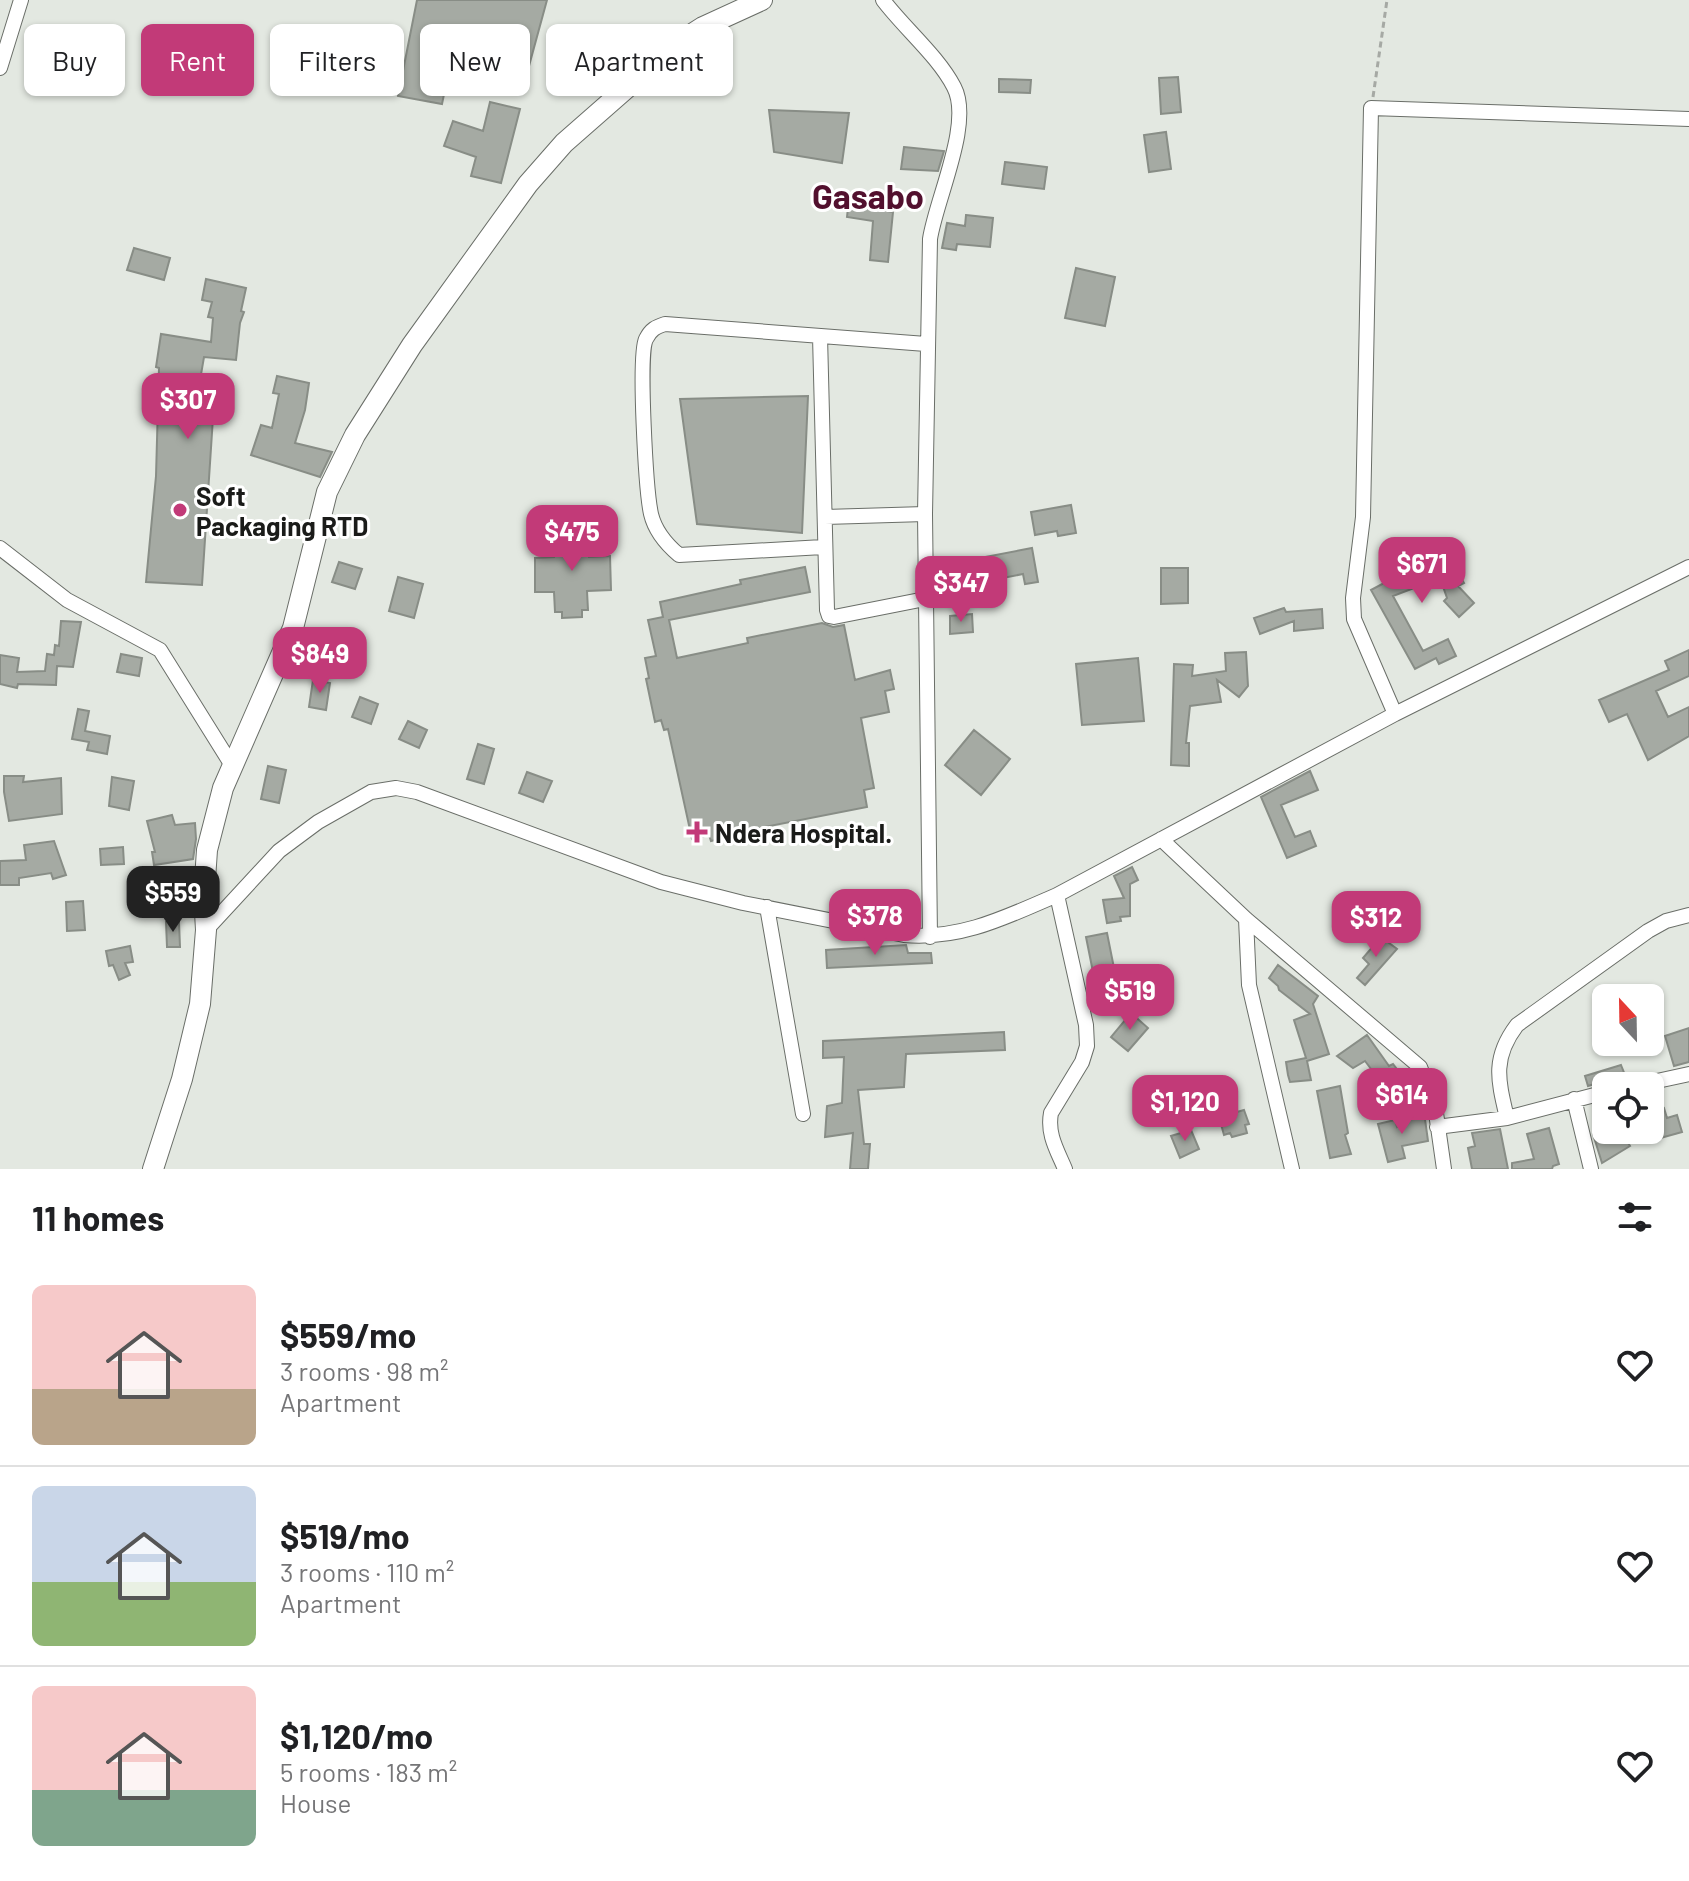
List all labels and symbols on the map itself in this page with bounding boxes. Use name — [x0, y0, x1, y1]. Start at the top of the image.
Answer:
district label: Gasabo — [812, 175, 924, 216]
pin: $307 — [141, 373, 235, 441]
place label: Soft Packaging RTD — [196, 480, 368, 541]
marker: Soft Packaging RTD — [171, 501, 189, 519]
pin: $475 — [525, 505, 619, 573]
pin: $671 — [1375, 537, 1469, 605]
pin: $347 — [914, 556, 1008, 624]
pin: $849 — [273, 627, 367, 695]
place label: Ndera Hospital. — [715, 817, 892, 848]
marker: Ndera Hospital. — [686, 821, 708, 843]
pin: $559 — [126, 866, 220, 934]
pin: $378 — [828, 889, 922, 957]
pin: $312 — [1329, 891, 1423, 959]
pin: $519 — [1083, 964, 1177, 1032]
north arrow — [1592, 984, 1664, 1056]
pin: $614 — [1355, 1068, 1449, 1136]
pin: $1,120 — [1120, 1075, 1250, 1143]

